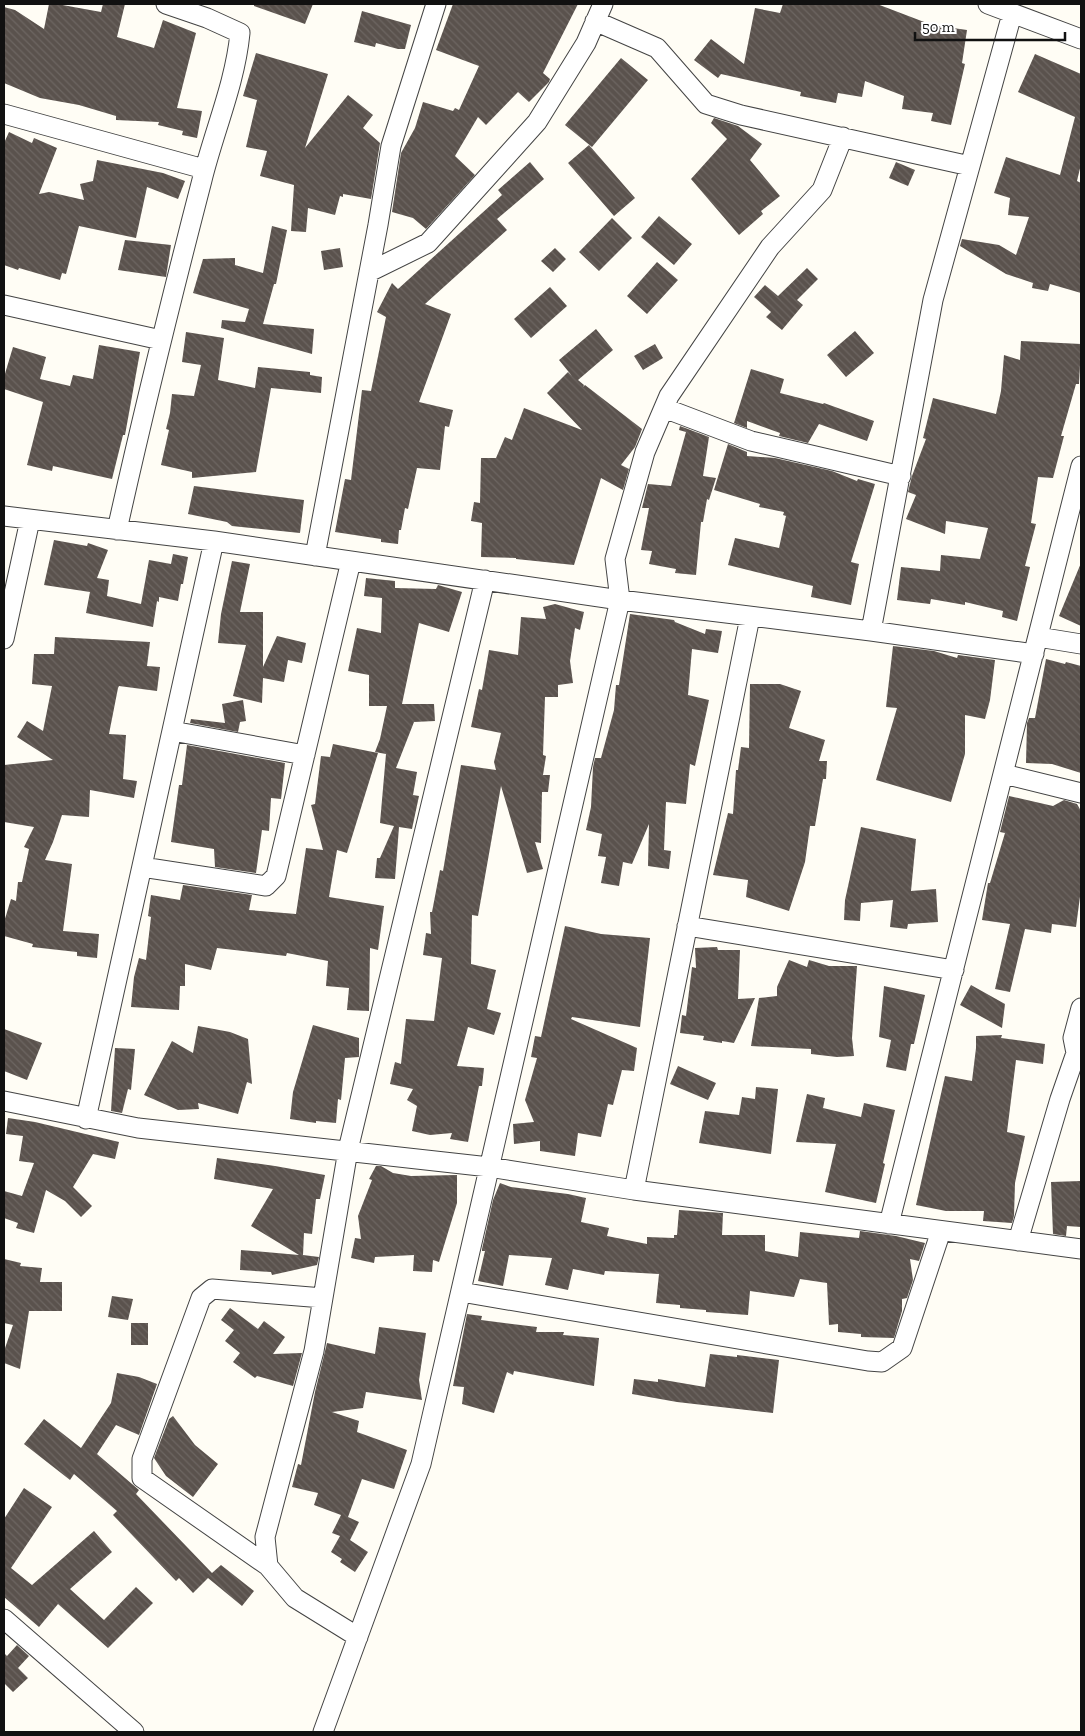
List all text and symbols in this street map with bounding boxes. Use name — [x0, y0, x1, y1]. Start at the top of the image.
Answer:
scale bar — [915, 10, 1065, 42]
text: 50 m — [922, 18, 955, 36]

